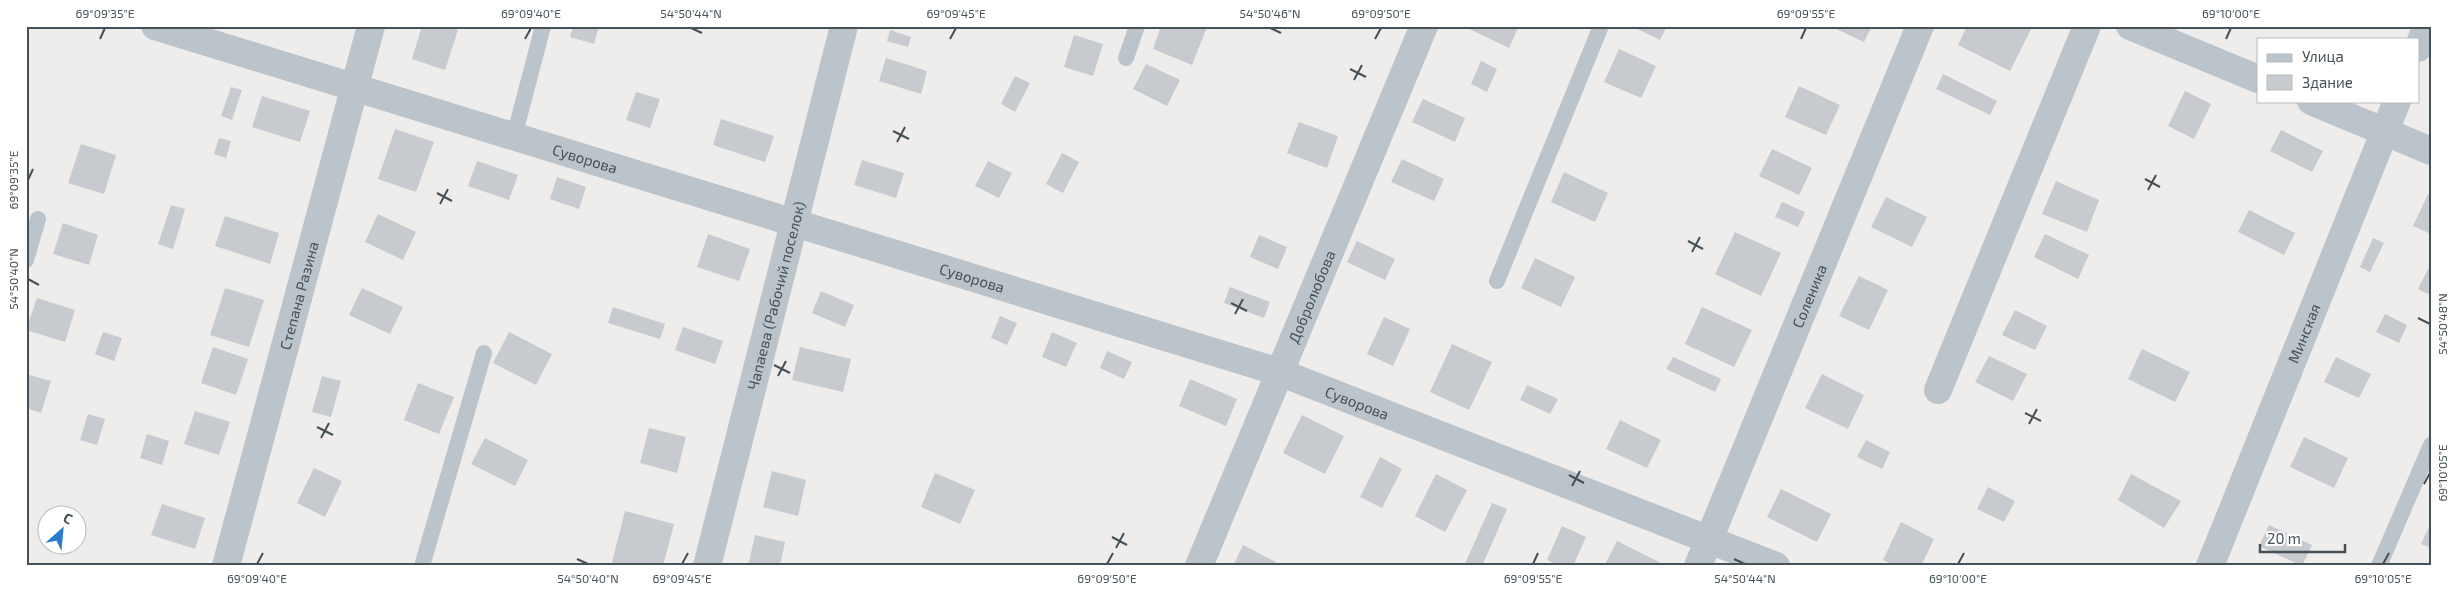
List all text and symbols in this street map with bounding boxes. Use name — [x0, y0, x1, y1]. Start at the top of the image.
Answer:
text: 69°09'35"E — [76, 6, 135, 20]
text: 69°09'40"E — [501, 6, 561, 20]
text: 54°50'44"N — [660, 6, 722, 20]
text: 69°09'45"E — [926, 6, 986, 20]
text: 54°50'46"N — [1239, 6, 1301, 20]
text: 69°09'50"E — [1351, 6, 1411, 20]
text: 69°09'55"E — [1777, 6, 1836, 20]
text: 69°10'00"E — [2202, 6, 2260, 20]
legend — [2257, 38, 2420, 102]
text: Улица — [2302, 47, 2344, 65]
text: Здание — [2302, 73, 2353, 91]
street label: Суворова — [550, 140, 620, 177]
text: 69°09'35"E — [6, 150, 20, 209]
street label: Чапаева (Рабочий поселок) — [743, 199, 808, 392]
street label: Степана Разина — [275, 239, 322, 352]
street label: Добролюбова — [1284, 247, 1339, 346]
text: 54°50'40"N — [6, 248, 20, 310]
street label: Суворова — [937, 259, 1007, 296]
street label: Соленика — [1788, 261, 1830, 330]
text: 54°50'48"N — [2435, 293, 2449, 355]
street label: Минская — [2284, 301, 2324, 366]
street label: Суворова — [1323, 382, 1392, 423]
text: 69°10'05"E — [2435, 444, 2449, 502]
north arrow — [38, 504, 88, 554]
text: С — [61, 509, 76, 527]
scale bar — [2260, 522, 2344, 554]
text: 20 m — [2267, 529, 2301, 547]
text: 69°09'40"E — [227, 571, 287, 585]
text: 54°50'40"N — [557, 571, 619, 585]
text: 69°09'45"E — [652, 571, 712, 585]
text: 69°09'50"E — [1077, 571, 1137, 585]
text: 69°09'55"E — [1504, 571, 1563, 585]
text: 54°50'44"N — [1714, 571, 1776, 585]
text: 69°10'00"E — [1929, 571, 1987, 585]
text: 69°10'05"E — [2354, 571, 2412, 585]

